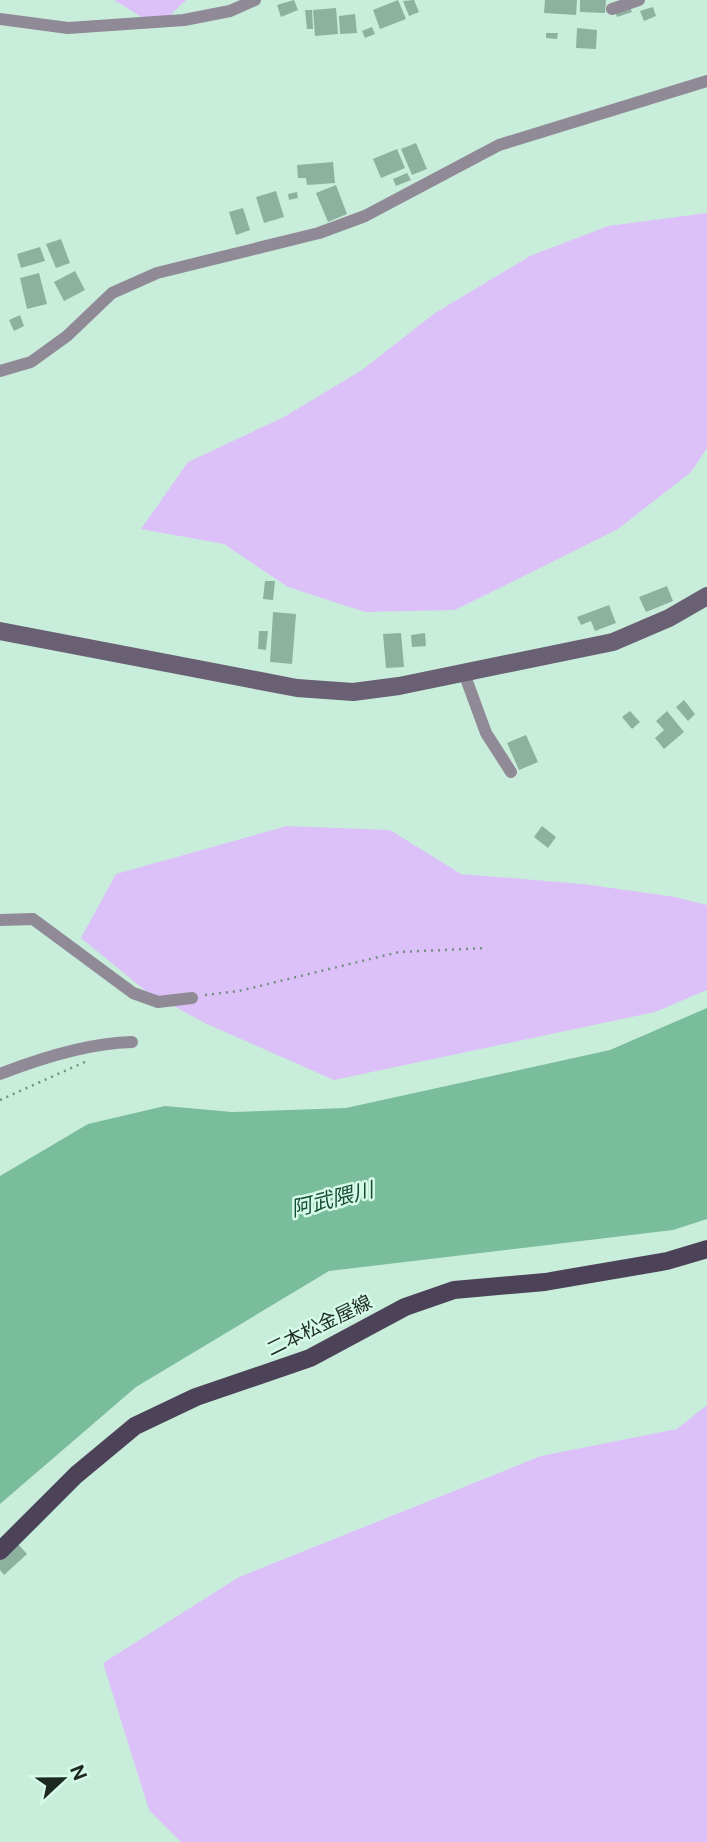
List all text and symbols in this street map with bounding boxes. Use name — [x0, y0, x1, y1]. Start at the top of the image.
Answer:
water label: 阿武隈川 — [288, 1176, 378, 1221]
street label: 二本松金屋線 — [263, 1290, 375, 1360]
north arrow — [28, 1744, 98, 1814]
text: N — [66, 1762, 92, 1784]

